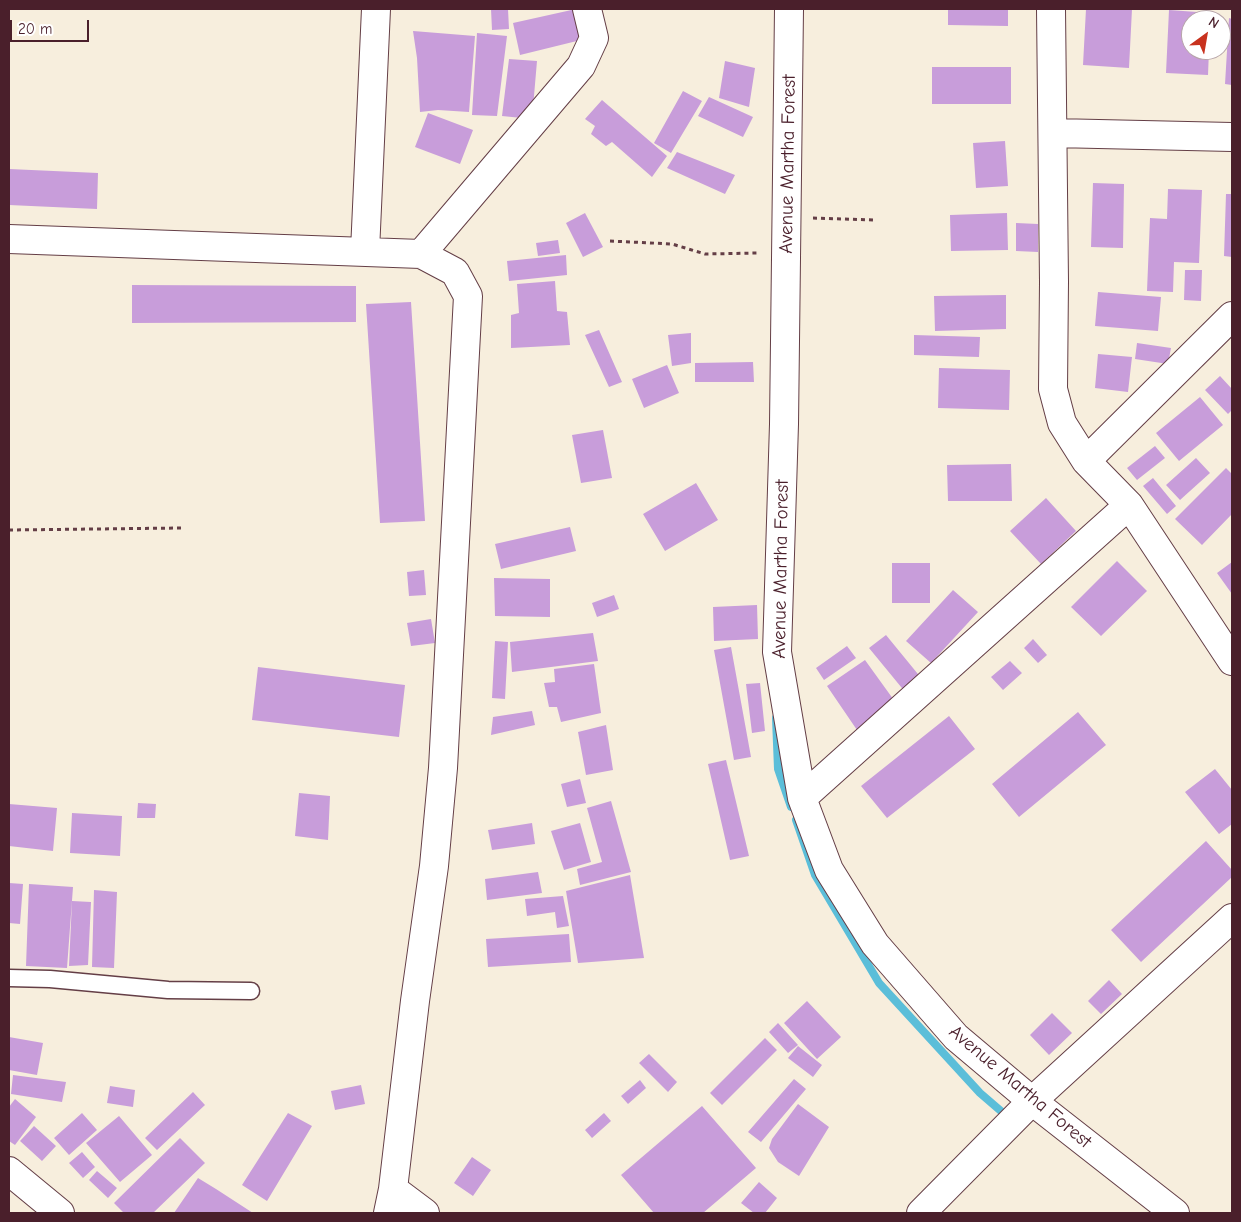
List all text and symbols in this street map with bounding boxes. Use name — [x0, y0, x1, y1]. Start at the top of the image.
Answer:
scale bar — [12, 10, 91, 42]
north arrow — [1181, 10, 1231, 60]
text: N — [1205, 13, 1222, 32]
text: 20 m — [18, 20, 52, 38]
street label: Avenue Martha Forest — [775, 74, 801, 254]
street label: Avenue Martha Forest — [768, 479, 794, 659]
street label: Avenue Martha Forest — [944, 1021, 1096, 1153]

